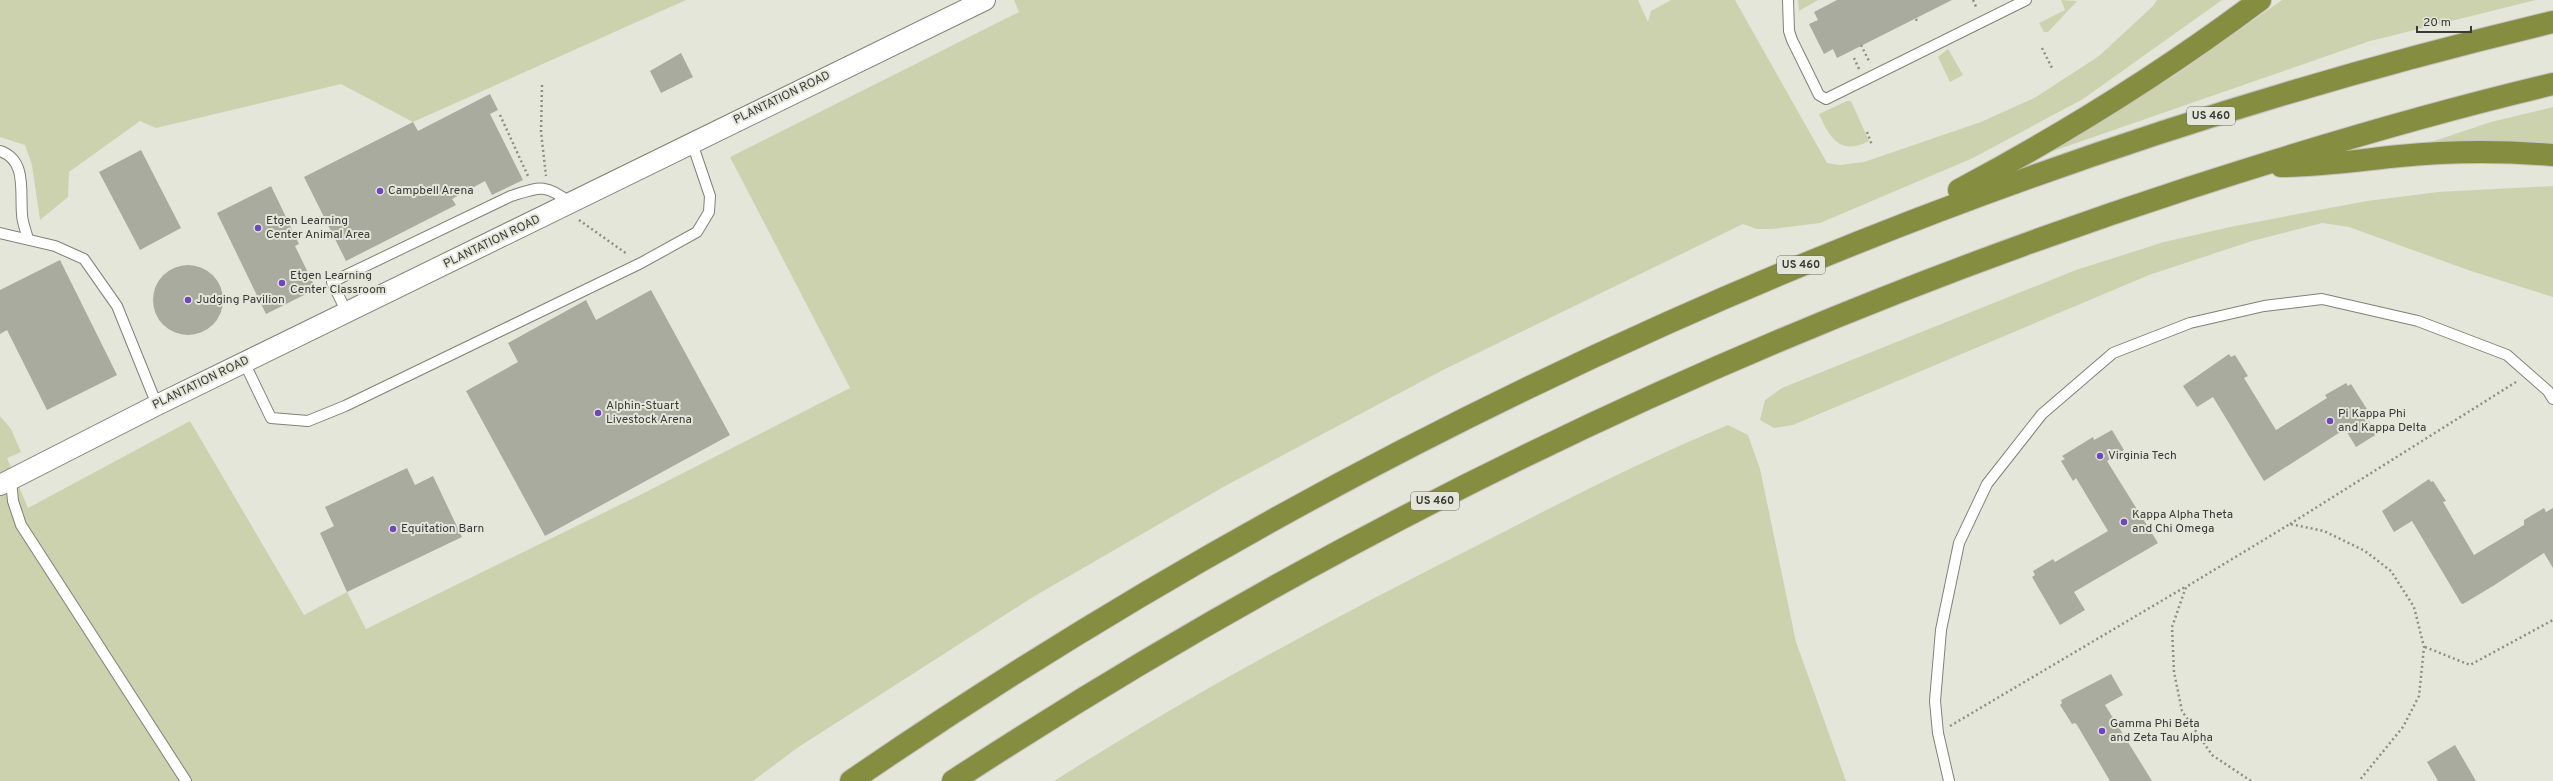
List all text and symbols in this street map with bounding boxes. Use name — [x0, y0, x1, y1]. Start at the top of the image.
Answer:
scale bar — [2417, 8, 2471, 34]
text: 20 m — [2423, 15, 2451, 31]
street label: PLANTATION ROAD — [731, 68, 833, 128]
road number: US 460 — [2187, 107, 2235, 125]
place label: Campbell Arena — [388, 183, 474, 199]
marker: Campbell Arena — [375, 186, 385, 196]
street label: PLANTATION ROAD — [441, 212, 543, 272]
place label: Etgen Learning Center Animal Area — [266, 213, 370, 243]
marker: Etgen Learning Center Animal Area — [253, 223, 263, 233]
road number: US 460 — [1777, 256, 1825, 274]
place label: Etgen Learning Center Classroom — [290, 268, 386, 298]
marker: Etgen Learning Center Classroom — [277, 278, 287, 288]
place label: Judging Pavilion — [196, 292, 285, 308]
marker: Judging Pavilion — [183, 295, 193, 305]
street label: PLANTATION ROAD — [150, 353, 252, 413]
place label: Alphin-Stuart Livestock Arena — [606, 398, 692, 428]
place label: Pi Kappa Phi and Kappa Delta — [2338, 406, 2426, 436]
marker: Alphin-Stuart Livestock Arena — [593, 408, 603, 418]
marker: Pi Kappa Phi and Kappa Delta — [2325, 416, 2335, 426]
place label: Virginia Tech — [2108, 448, 2177, 464]
marker: Virginia Tech — [2095, 451, 2105, 461]
road number: US 460 — [1411, 492, 1459, 510]
place label: Kappa Alpha Theta and Chi Omega — [2132, 507, 2233, 537]
marker: Kappa Alpha Theta and Chi Omega — [2119, 517, 2129, 527]
place label: Equitation Barn — [401, 521, 484, 537]
marker: Equitation Barn — [388, 524, 398, 534]
place label: Gamma Phi Beta and Zeta Tau Alpha — [2110, 716, 2213, 746]
marker: Gamma Phi Beta and Zeta Tau Alpha — [2097, 726, 2107, 736]

